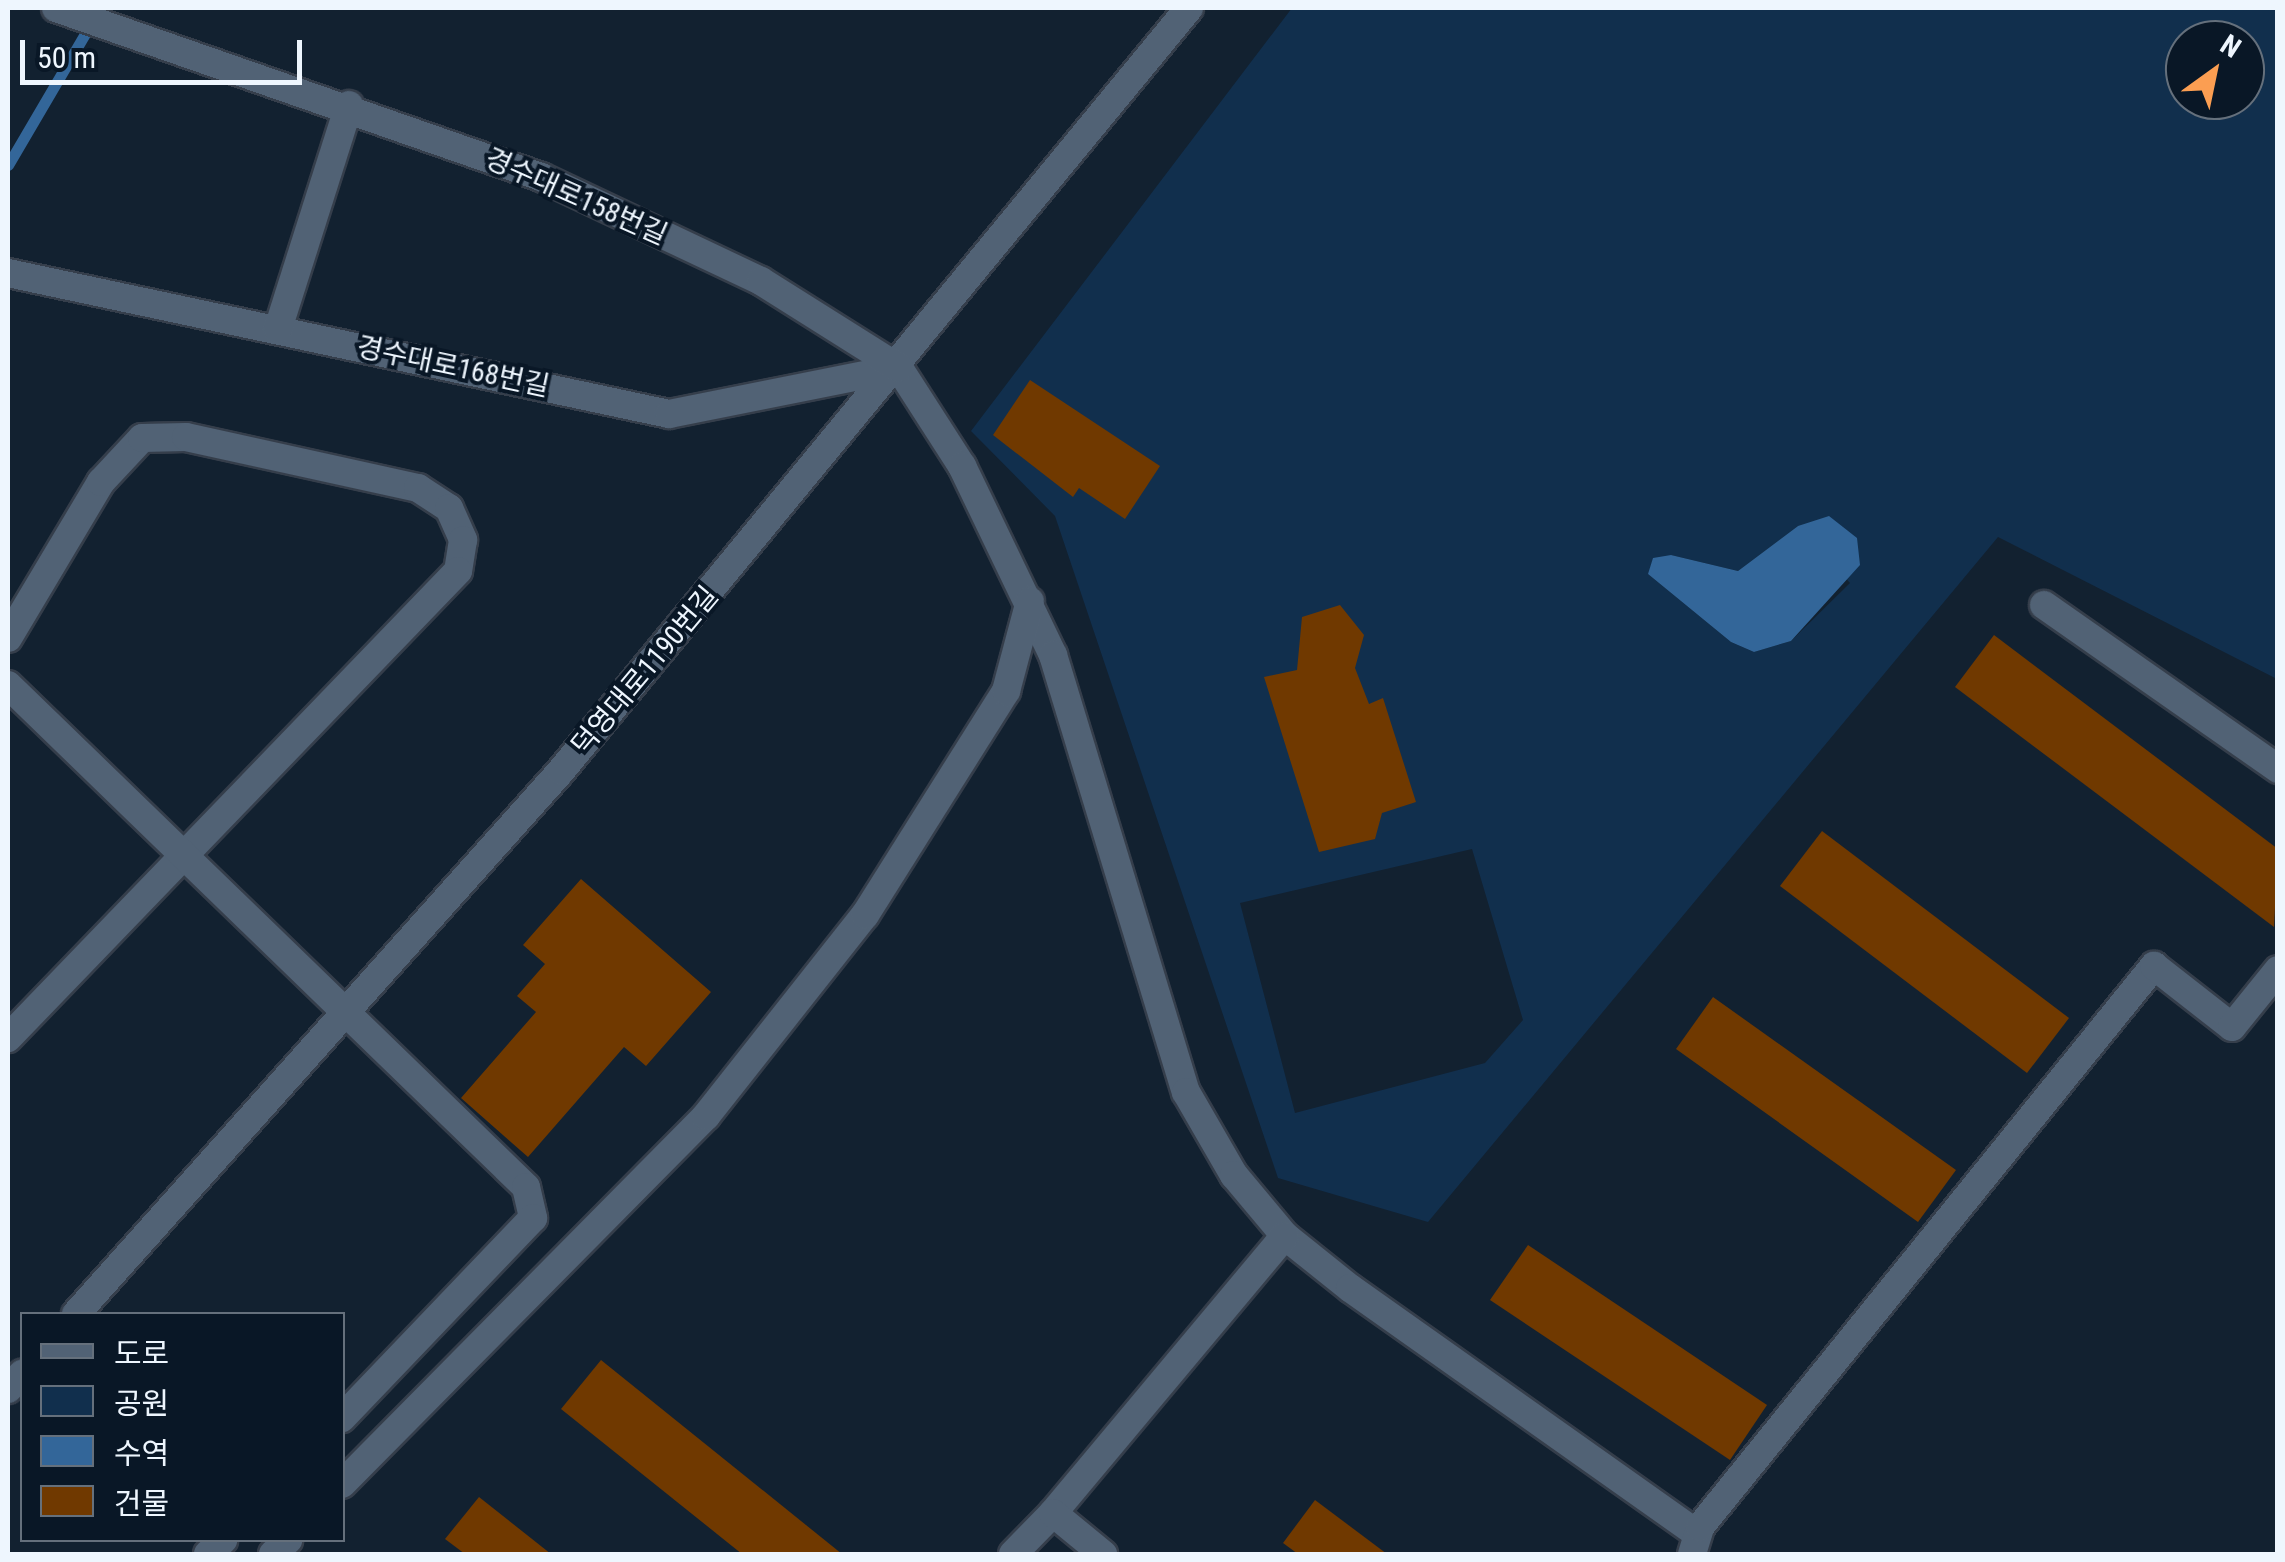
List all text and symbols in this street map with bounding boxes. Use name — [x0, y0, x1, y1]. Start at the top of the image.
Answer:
scale bar — [25, 20, 308, 82]
north arrow — [2165, 20, 2265, 120]
text: N — [2214, 28, 2247, 65]
text: 50 m — [37, 40, 96, 75]
street label: 경수대로158번길 — [480, 142, 672, 252]
street label: 경수대로168번길 — [354, 330, 552, 404]
street label: 덕영대로1190번길 — [565, 580, 725, 762]
legend — [20, 1312, 345, 1542]
text: 도로 — [114, 1336, 169, 1371]
text: 공원 — [114, 1386, 169, 1421]
text: 수역 — [114, 1436, 169, 1471]
text: 건물 — [114, 1486, 169, 1521]

